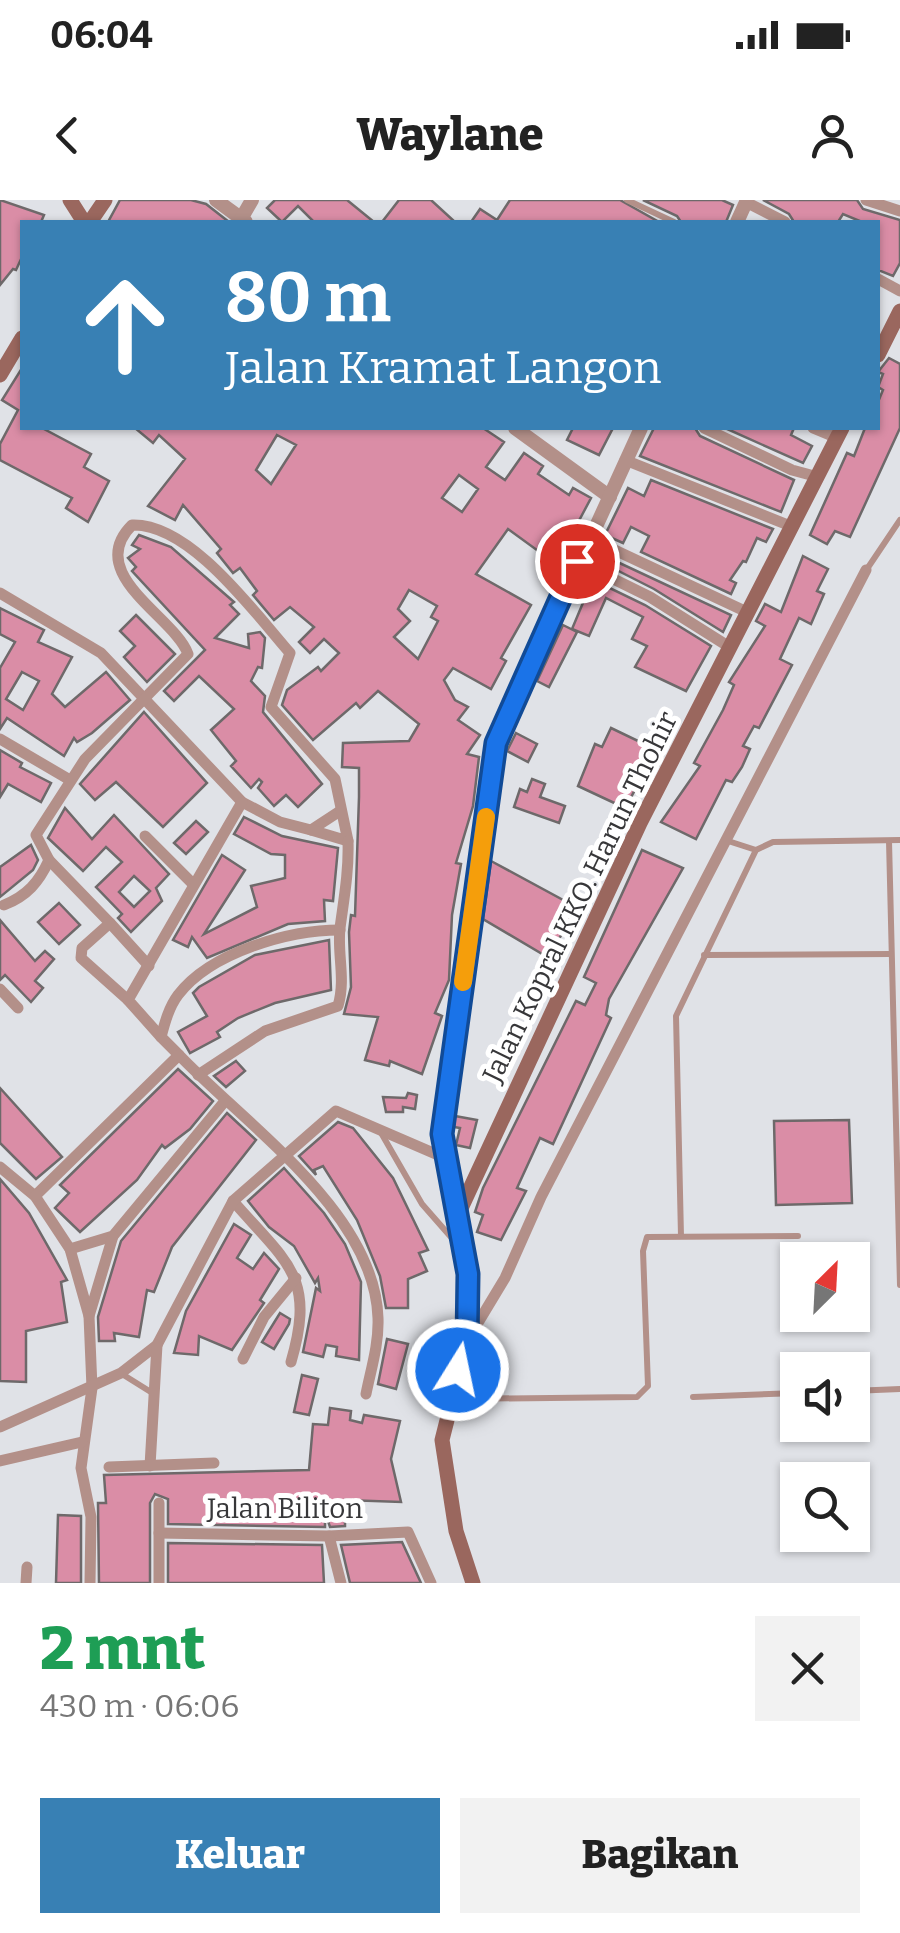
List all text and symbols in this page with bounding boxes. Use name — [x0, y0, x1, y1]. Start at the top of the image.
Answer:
text: 06:04 — [50, 12, 153, 58]
icon: back — [40, 108, 95, 163]
text: Waylane — [356, 108, 544, 162]
icon: person — [805, 108, 860, 163]
text: 80 m — [225, 256, 391, 340]
icon: ahead — [60, 260, 190, 390]
text: Jalan Kramat Langon — [225, 341, 661, 395]
pin — [535, 519, 620, 604]
icon: arrive — [550, 534, 605, 589]
street label: Jalan Kopral KKO. Harun Thohir — [475, 706, 684, 1089]
north arrow — [780, 1242, 870, 1332]
map controls — [780, 1242, 870, 1552]
position arrow — [406, 1318, 510, 1422]
button: sound — [780, 1352, 870, 1442]
button: search — [780, 1462, 870, 1552]
street label: Jalan Biliton — [206, 1492, 363, 1525]
text: 2 mnt — [40, 1613, 205, 1685]
button: close — [755, 1616, 860, 1721]
text: 430 m · 06:06 — [40, 1687, 239, 1725]
button: Keluar — [40, 1798, 440, 1913]
button: Bagikan — [460, 1798, 860, 1913]

